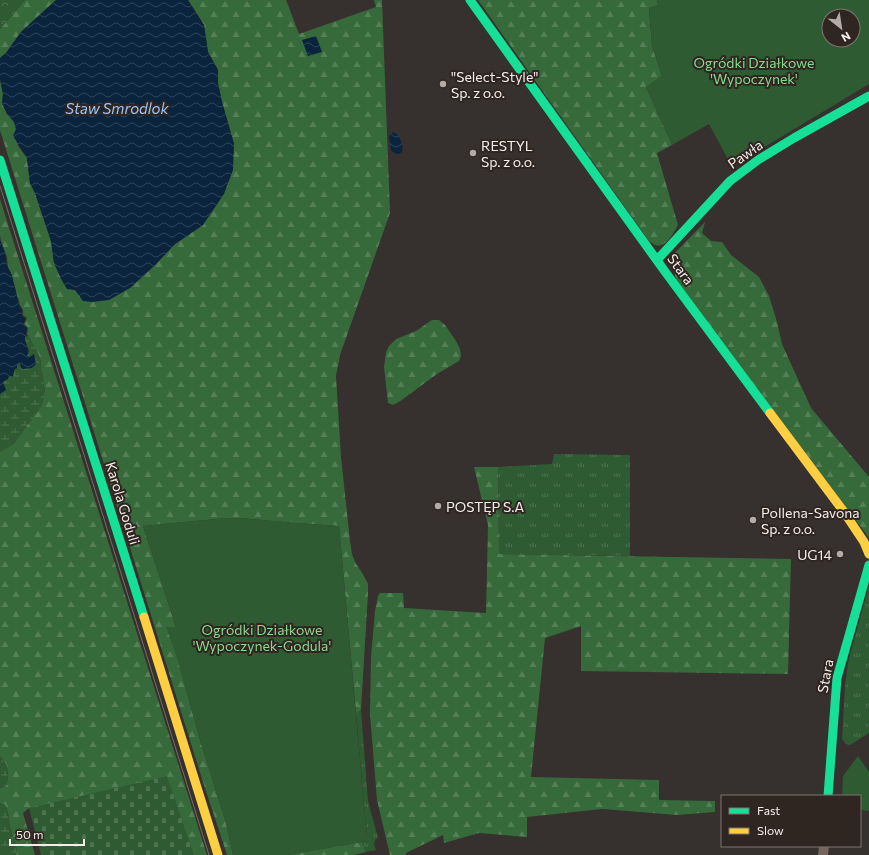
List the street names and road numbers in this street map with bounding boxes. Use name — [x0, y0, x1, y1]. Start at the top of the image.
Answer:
street label: Pawła — [724, 136, 766, 172]
street label: Stara — [664, 250, 698, 288]
street label: Karola Goduli — [102, 460, 144, 546]
street label: Stara — [813, 658, 837, 694]

